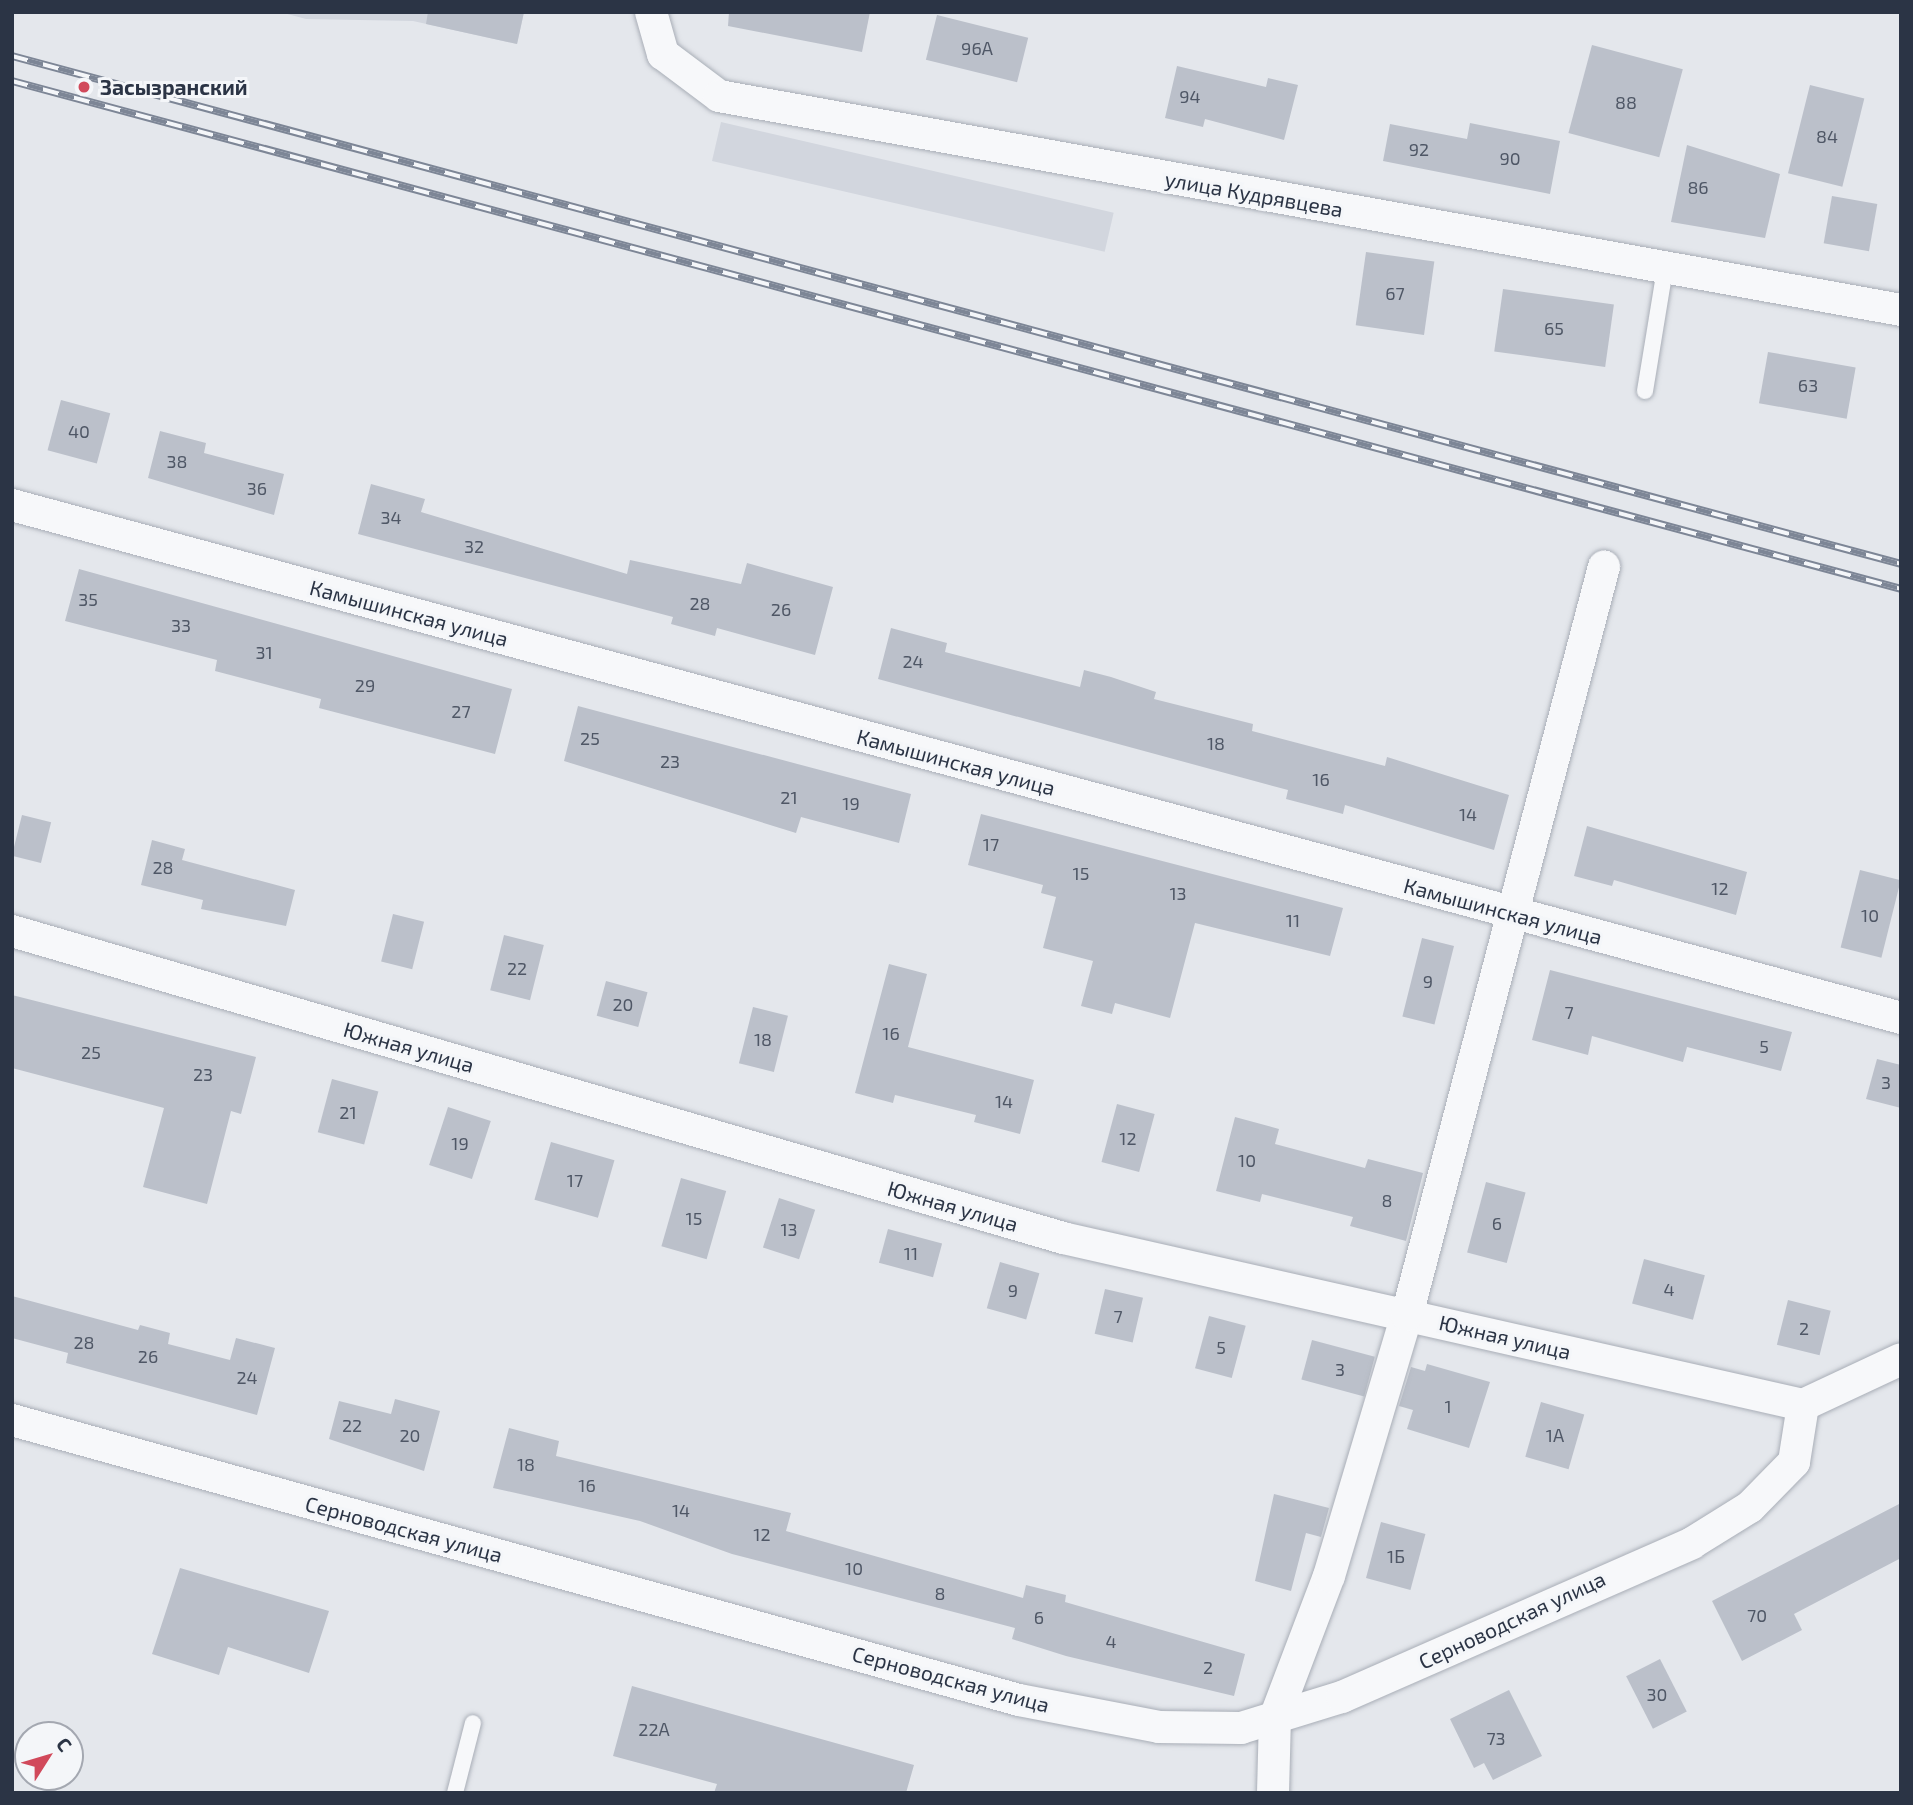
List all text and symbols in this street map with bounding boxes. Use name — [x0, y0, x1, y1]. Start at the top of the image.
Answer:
house number: 96А — [961, 37, 993, 59]
place label: Засызранский — [100, 74, 248, 100]
marker: Засызранский — [74, 77, 94, 97]
house number: 94 — [1179, 85, 1201, 107]
house number: 88 — [1615, 91, 1637, 113]
house number: 84 — [1816, 125, 1838, 147]
house number: 92 — [1409, 138, 1429, 160]
house number: 90 — [1499, 147, 1521, 169]
street label: улица Кудрявцева — [1163, 166, 1345, 222]
house number: 86 — [1687, 176, 1709, 198]
house number: 67 — [1385, 282, 1405, 304]
house number: 65 — [1544, 317, 1564, 339]
house number: 63 — [1798, 374, 1818, 396]
house number: 40 — [68, 420, 90, 442]
house number: 38 — [167, 450, 187, 472]
house number: 36 — [247, 477, 267, 499]
house number: 34 — [380, 506, 402, 528]
house number: 32 — [464, 535, 484, 557]
street label: Камышинская улица — [307, 574, 511, 652]
house number: 35 — [78, 588, 98, 610]
house number: 28 — [689, 592, 711, 614]
house number: 26 — [771, 598, 791, 620]
house number: 33 — [171, 614, 191, 636]
house number: 31 — [255, 641, 273, 663]
house number: 24 — [902, 650, 924, 672]
house number: 29 — [355, 674, 375, 696]
house number: 27 — [451, 700, 471, 722]
street label: Камышинская улица — [854, 723, 1058, 801]
house number: 25 — [580, 727, 600, 749]
house number: 18 — [1207, 732, 1225, 754]
house number: 23 — [660, 750, 680, 772]
house number: 16 — [1312, 768, 1330, 790]
house number: 21 — [780, 786, 798, 808]
house number: 19 — [842, 792, 860, 814]
house number: 14 — [1459, 803, 1477, 825]
house number: 17 — [983, 833, 999, 855]
house number: 28 — [152, 856, 174, 878]
house number: 15 — [1073, 862, 1089, 884]
street label: Камышинская улица — [1401, 872, 1605, 950]
house number: 12 — [1711, 877, 1729, 899]
house number: 13 — [1169, 882, 1187, 904]
house number: 10 — [1861, 904, 1879, 926]
house number: 11 — [1286, 909, 1300, 931]
house number: 22 — [507, 957, 527, 979]
house number: 9 — [1423, 970, 1433, 992]
house number: 20 — [613, 993, 633, 1015]
house number: 7 — [1564, 1001, 1574, 1023]
street label: Южная улица — [341, 1016, 477, 1078]
house number: 16 — [882, 1022, 900, 1044]
house number: 18 — [754, 1028, 772, 1050]
house number: 5 — [1759, 1035, 1769, 1057]
house number: 25 — [81, 1041, 101, 1063]
house number: 23 — [193, 1063, 213, 1085]
house number: 3 — [1881, 1071, 1891, 1093]
house number: 14 — [995, 1090, 1013, 1112]
house number: 21 — [339, 1101, 357, 1123]
house number: 12 — [1119, 1127, 1137, 1149]
house number: 19 — [451, 1132, 469, 1154]
house number: 10 — [1238, 1149, 1256, 1171]
house number: 17 — [567, 1169, 583, 1191]
street label: Южная улица — [885, 1175, 1021, 1237]
house number: 8 — [1382, 1189, 1392, 1211]
house number: 15 — [686, 1207, 702, 1229]
house number: 6 — [1492, 1212, 1502, 1234]
house number: 13 — [780, 1218, 798, 1240]
house number: 11 — [904, 1242, 918, 1264]
house number: 4 — [1663, 1278, 1675, 1300]
house number: 9 — [1008, 1279, 1018, 1301]
house number: 7 — [1113, 1305, 1123, 1327]
street label: Южная улица — [1437, 1310, 1573, 1364]
house number: 2 — [1799, 1317, 1809, 1339]
house number: 28 — [73, 1331, 95, 1353]
house number: 5 — [1216, 1336, 1226, 1358]
house number: 26 — [138, 1345, 158, 1367]
house number: 3 — [1335, 1358, 1345, 1380]
house number: 24 — [236, 1366, 258, 1388]
house number: 1 — [1444, 1395, 1452, 1417]
house number: 22 — [342, 1414, 362, 1436]
house number: 20 — [400, 1424, 420, 1446]
house number: 1А — [1546, 1424, 1564, 1446]
house number: 18 — [517, 1453, 535, 1475]
house number: 16 — [578, 1474, 596, 1496]
street label: Серноводская улица — [303, 1491, 505, 1567]
house number: 14 — [672, 1499, 690, 1521]
house number: 12 — [753, 1523, 771, 1545]
house number: 1Б — [1387, 1545, 1405, 1567]
house number: 10 — [845, 1557, 863, 1579]
street label: Серноводская улица — [1415, 1566, 1609, 1674]
house number: 8 — [935, 1582, 945, 1604]
house number: 70 — [1747, 1604, 1767, 1626]
house number: 6 — [1034, 1606, 1044, 1628]
house number: 4 — [1105, 1630, 1117, 1652]
street label: Серноводская улица — [850, 1641, 1052, 1717]
house number: 2 — [1203, 1656, 1213, 1678]
house number: 30 — [1647, 1683, 1667, 1705]
house number: 22А — [638, 1718, 670, 1740]
north arrow — [14, 1721, 84, 1791]
house number: 73 — [1486, 1727, 1506, 1749]
text: С — [52, 1733, 77, 1756]

